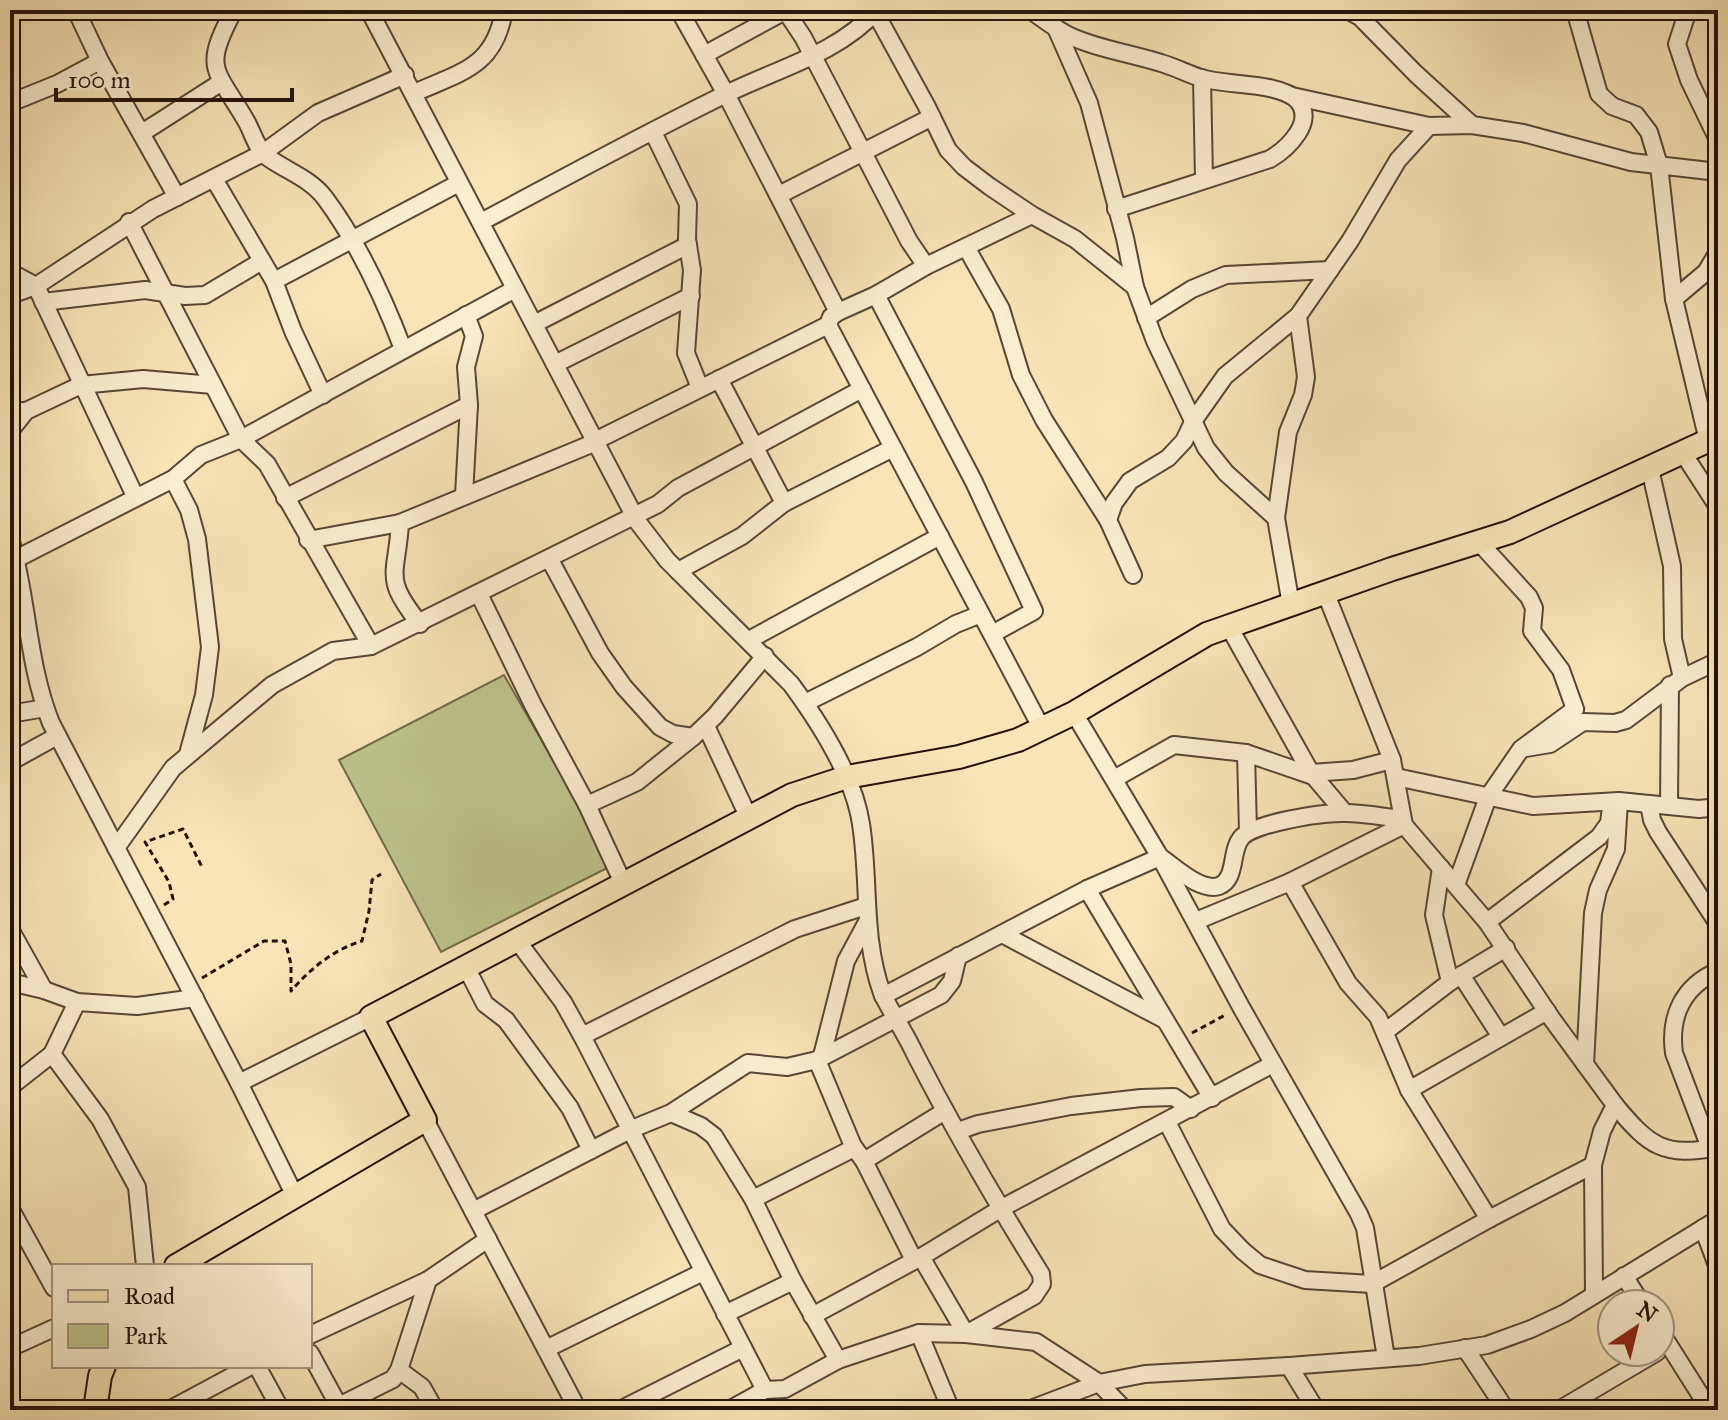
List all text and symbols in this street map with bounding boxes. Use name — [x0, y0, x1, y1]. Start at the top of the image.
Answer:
scale bar — [56, 52, 292, 102]
text: 100 m — [68, 65, 131, 95]
legend — [52, 1264, 312, 1368]
text: Road — [124, 1281, 175, 1311]
north arrow — [1596, 1288, 1676, 1368]
text: N — [1632, 1296, 1663, 1329]
text: Park — [124, 1321, 168, 1351]

